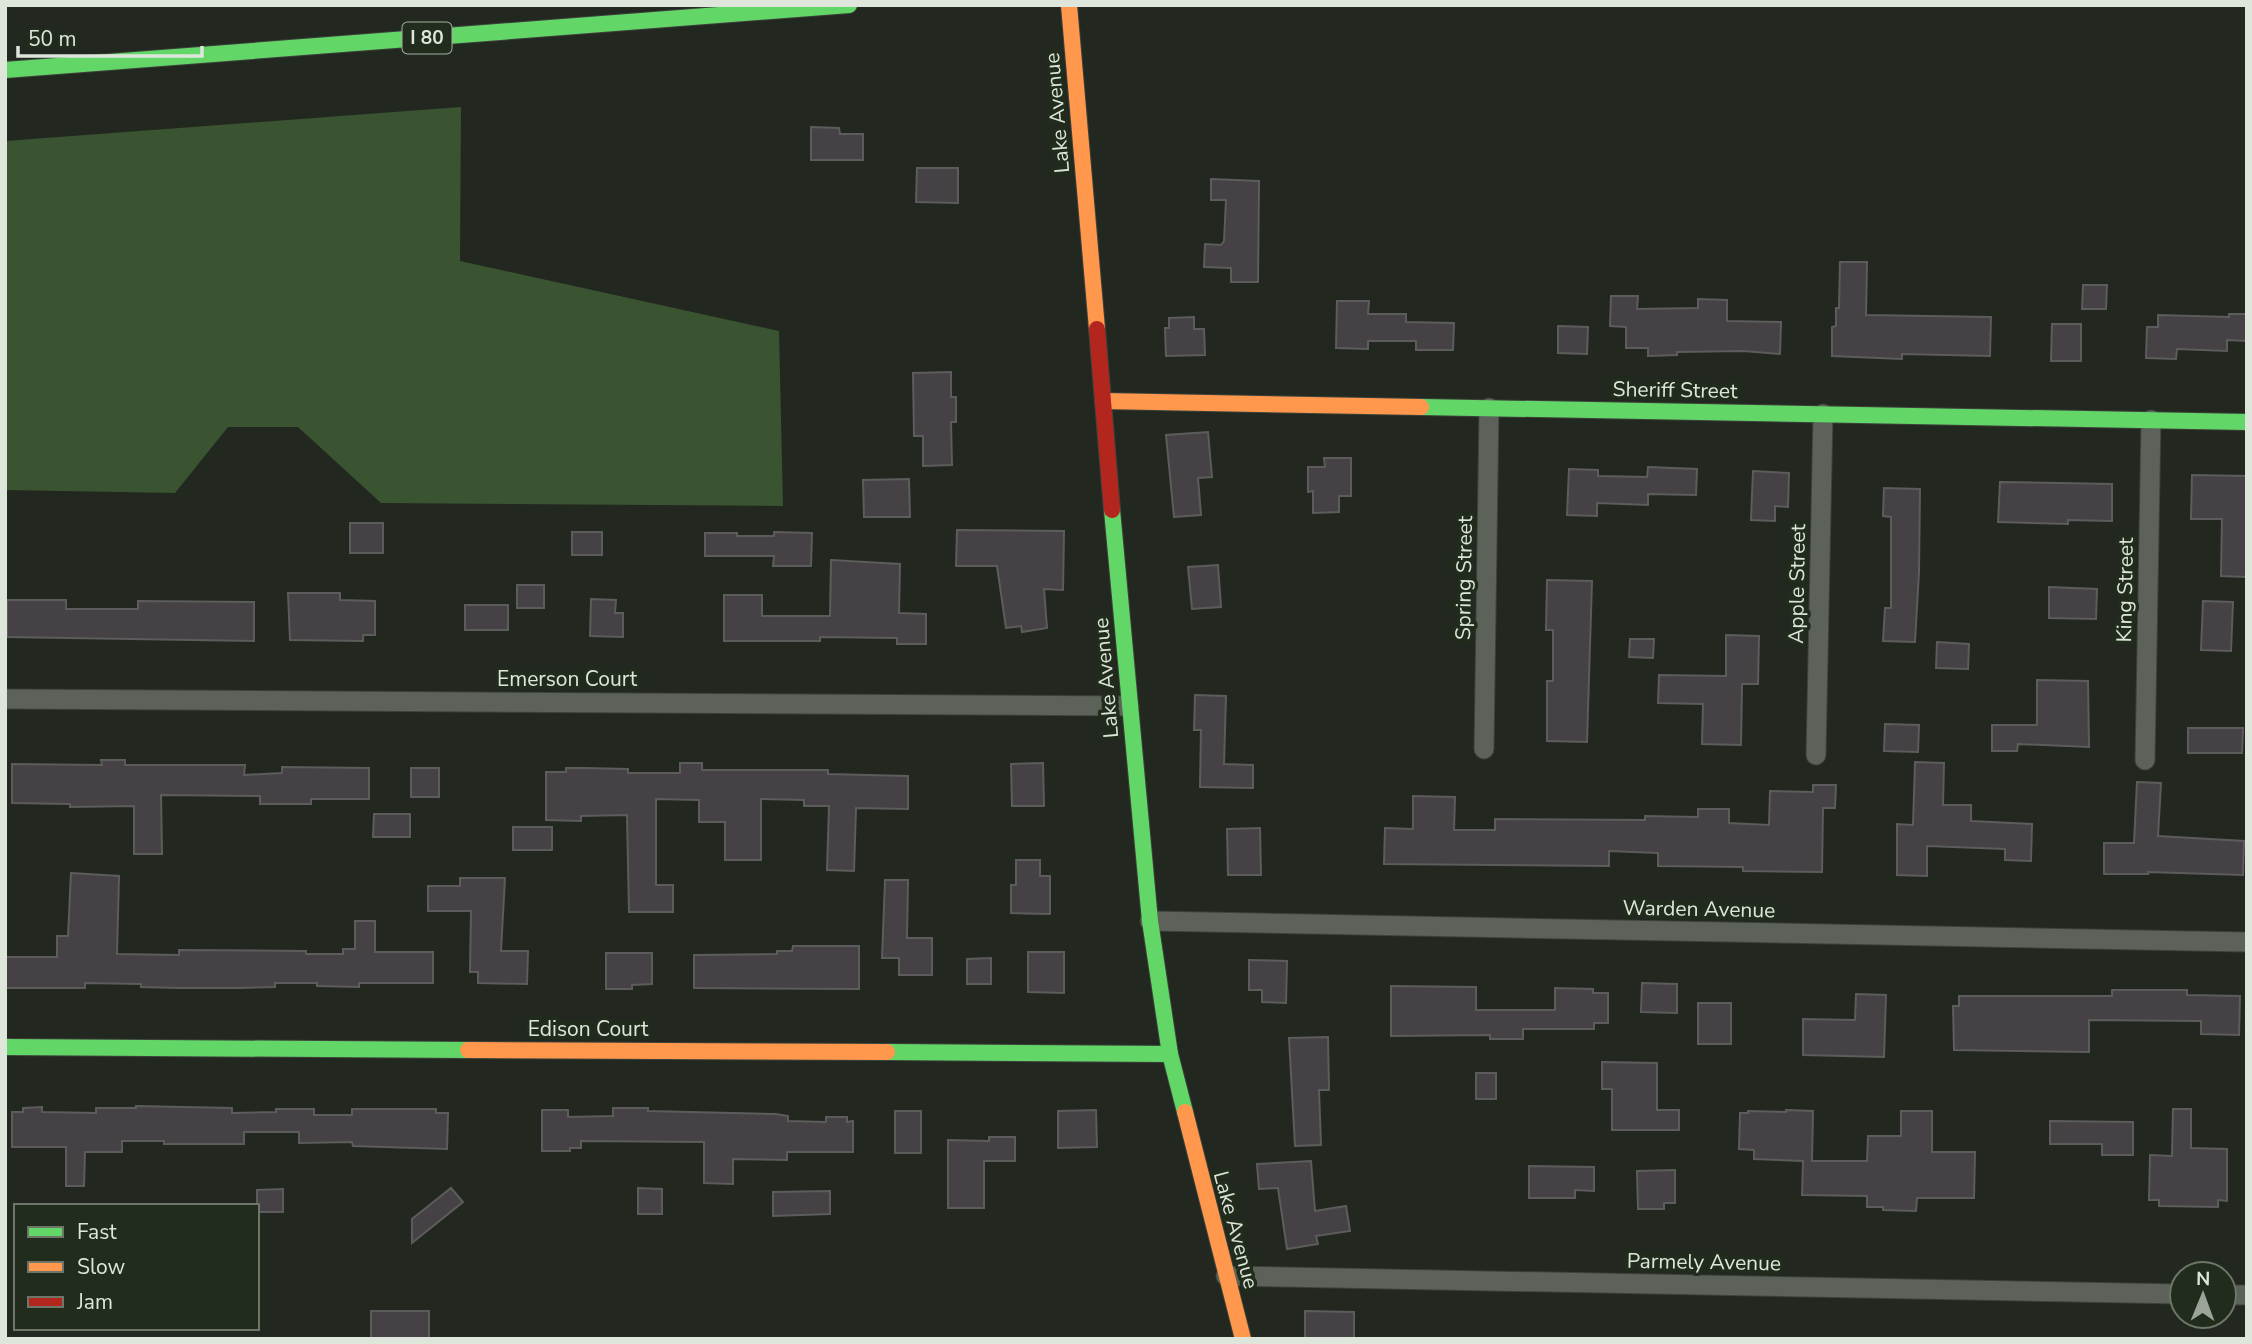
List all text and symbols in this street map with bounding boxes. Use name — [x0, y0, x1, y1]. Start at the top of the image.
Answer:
scale bar — [18, 14, 201, 58]
road number: I 80 — [402, 22, 452, 54]
text: 50 m — [28, 25, 77, 53]
street label: Lake Avenue — [1038, 52, 1076, 174]
street label: Sheriff Street — [1612, 375, 1738, 405]
street label: Spring Street — [1449, 515, 1479, 640]
street label: Apple Street — [1782, 523, 1812, 644]
street label: King Street — [2110, 537, 2140, 643]
street label: Lake Avenue — [1087, 617, 1125, 739]
street label: Emerson Court — [497, 665, 638, 693]
street label: Warden Avenue — [1622, 894, 1776, 924]
street label: Edison Court — [528, 1015, 649, 1043]
street label: Lake Avenue — [1207, 1168, 1265, 1292]
legend — [14, 1204, 259, 1330]
text: Fast — [77, 1218, 117, 1246]
street label: Parmely Avenue — [1627, 1247, 1781, 1277]
text: Slow — [77, 1253, 126, 1281]
north arrow — [2168, 1260, 2238, 1330]
text: N — [2196, 1266, 2211, 1292]
text: Jam — [76, 1288, 113, 1316]

